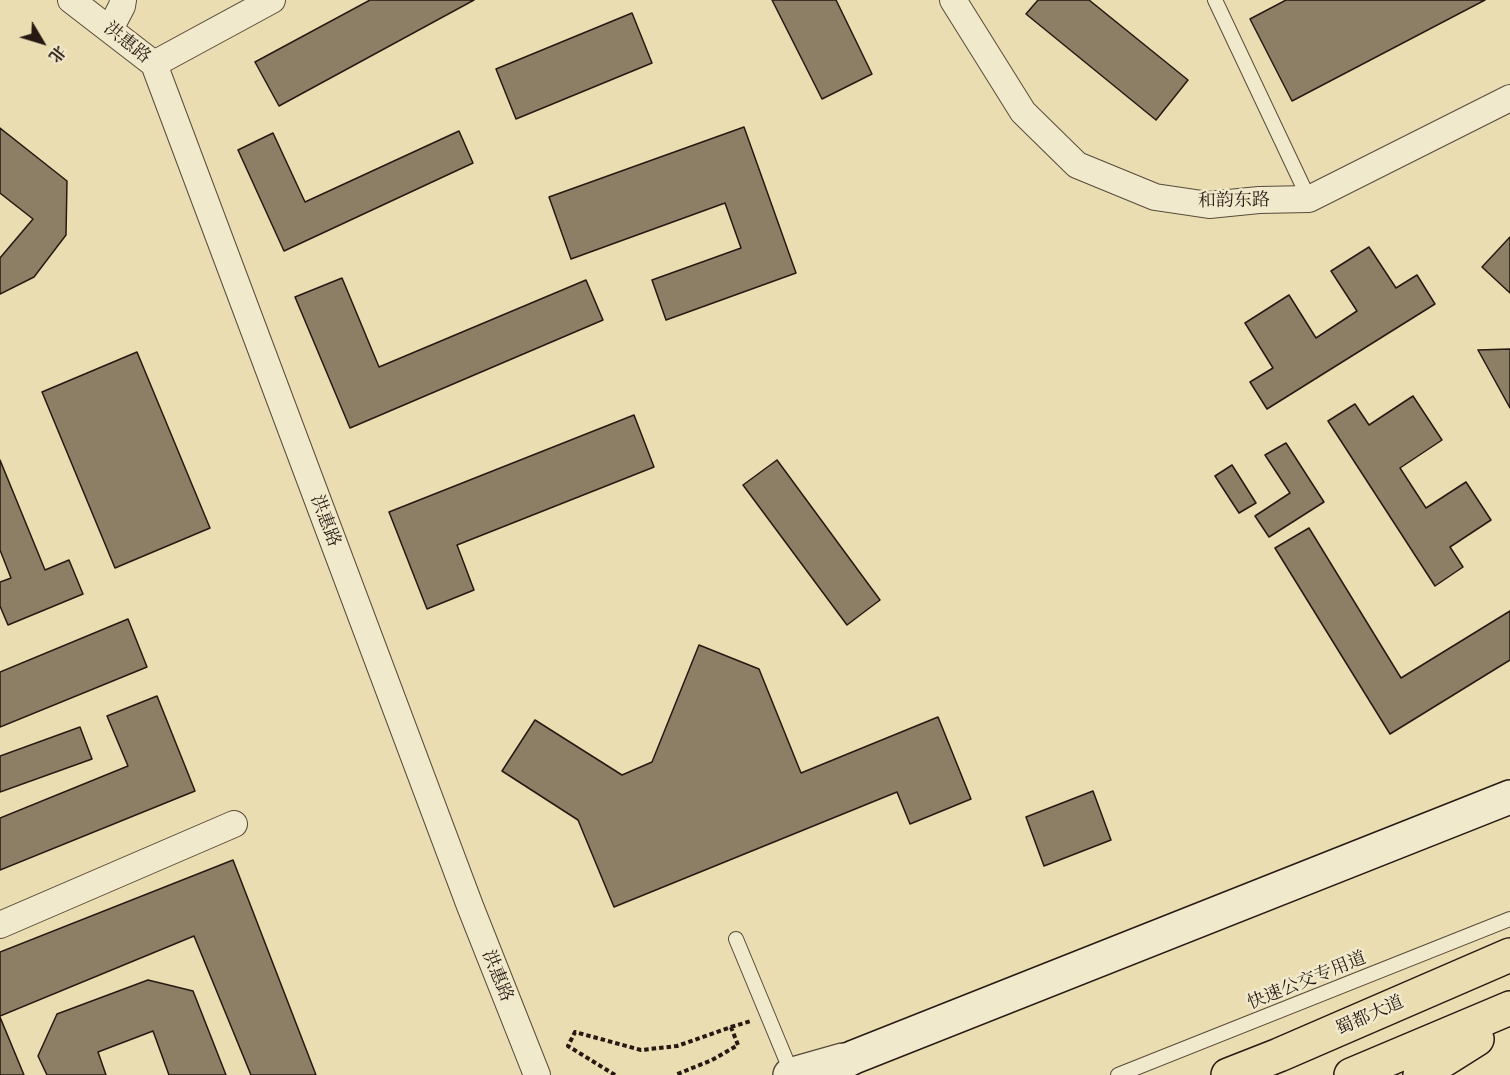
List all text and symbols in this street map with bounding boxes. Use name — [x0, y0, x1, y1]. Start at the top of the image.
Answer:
north arrow — [12, 12, 72, 72]
street label: 洪惠路 — [99, 18, 155, 68]
text: 北 — [45, 42, 67, 64]
street label: 和韵东路 — [1198, 190, 1270, 212]
street label: 洪惠路 — [305, 492, 345, 550]
street label: 洪惠路 — [477, 947, 517, 1005]
street label: 快速公交专用道 — [1245, 947, 1369, 1015]
street label: 蜀都大道 — [1333, 991, 1407, 1041]

